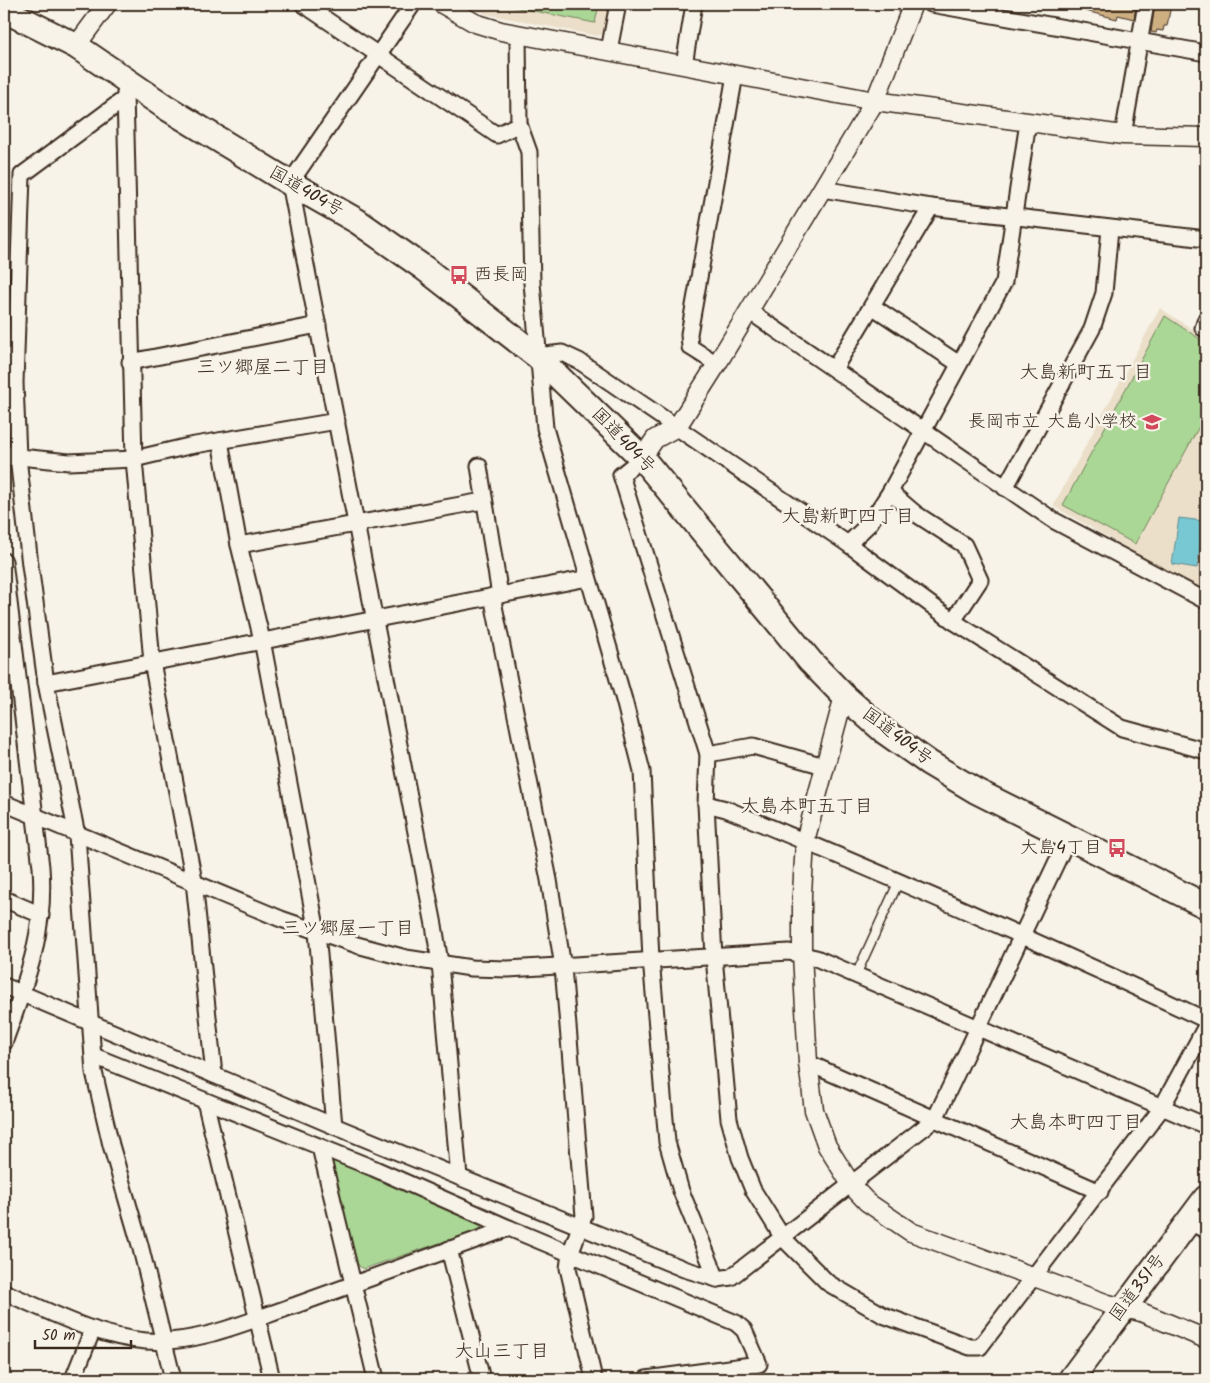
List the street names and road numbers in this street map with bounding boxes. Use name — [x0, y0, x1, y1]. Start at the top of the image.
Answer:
street label: 国道404号 — [263, 159, 349, 225]
street label: 国道404号 — [584, 401, 662, 481]
street label: 国道404号 — [855, 700, 939, 774]
street label: 国道351号 — [1102, 1247, 1174, 1329]

